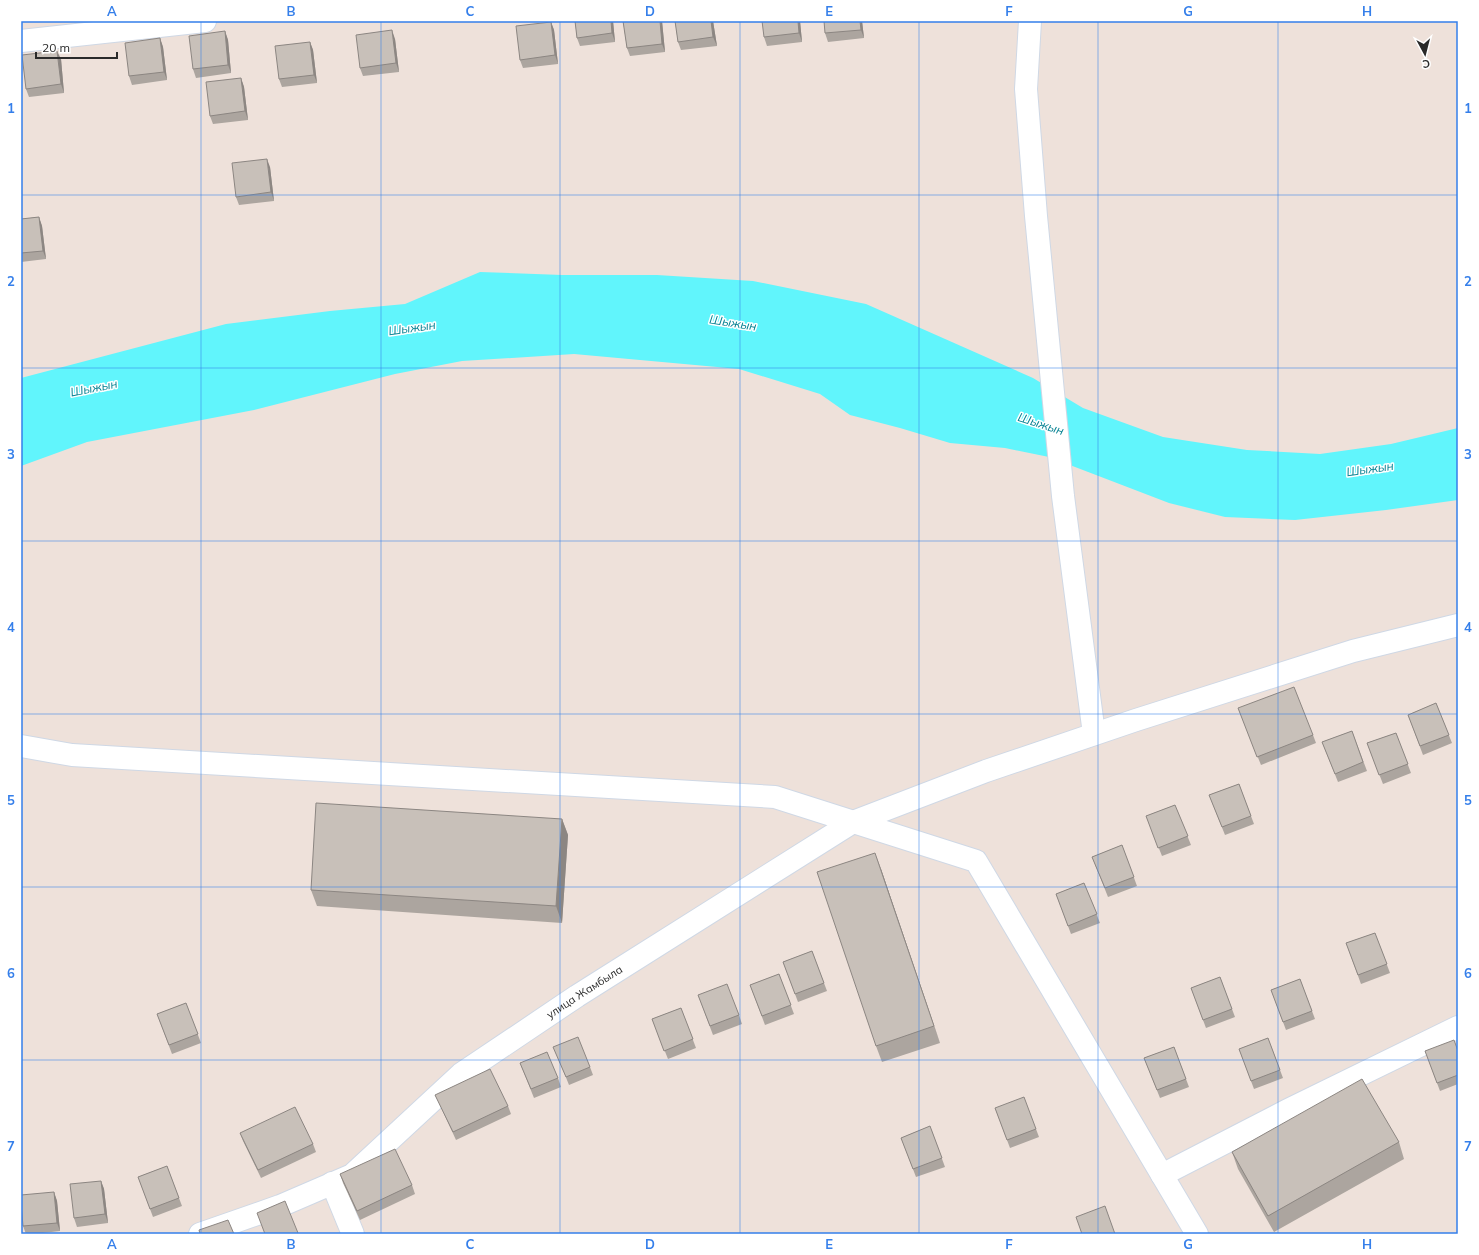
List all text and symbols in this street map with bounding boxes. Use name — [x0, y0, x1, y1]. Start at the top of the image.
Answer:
text: A — [107, 3, 117, 19]
text: B — [287, 3, 296, 19]
text: C — [466, 3, 475, 19]
text: D — [645, 3, 655, 19]
text: E — [825, 3, 833, 19]
text: F — [1005, 3, 1013, 19]
text: G — [1183, 3, 1193, 19]
text: H — [1362, 3, 1372, 19]
scale bar — [36, 34, 117, 60]
north arrow — [1405, 34, 1445, 74]
text: 20 m — [42, 40, 70, 55]
text: С — [1421, 57, 1431, 71]
text: 1 — [7, 100, 15, 116]
text: 1 — [1464, 100, 1472, 116]
text: 2 — [7, 273, 15, 289]
text: 2 — [1464, 273, 1472, 289]
water label: Шыжын — [708, 311, 758, 334]
water label: Шыжын — [387, 317, 437, 338]
water label: Шыжын — [69, 376, 119, 399]
water label: Шыжын — [1016, 409, 1066, 438]
text: 3 — [7, 446, 15, 462]
text: 3 — [1464, 446, 1472, 462]
water label: Шыжын — [1345, 458, 1395, 479]
text: 4 — [7, 619, 15, 635]
text: 4 — [1464, 619, 1472, 635]
text: 5 — [7, 792, 15, 808]
text: 5 — [1464, 792, 1472, 808]
street label: улица Жамбыла — [544, 962, 625, 1022]
text: 6 — [7, 965, 15, 981]
text: 6 — [1464, 965, 1472, 981]
text: 7 — [7, 1138, 15, 1154]
text: 7 — [1464, 1138, 1472, 1154]
text: A — [107, 1236, 117, 1252]
text: B — [287, 1236, 296, 1252]
text: C — [466, 1236, 475, 1252]
text: D — [645, 1236, 655, 1252]
text: E — [825, 1236, 833, 1252]
text: F — [1005, 1236, 1013, 1252]
text: G — [1183, 1236, 1193, 1252]
text: H — [1362, 1236, 1372, 1252]

